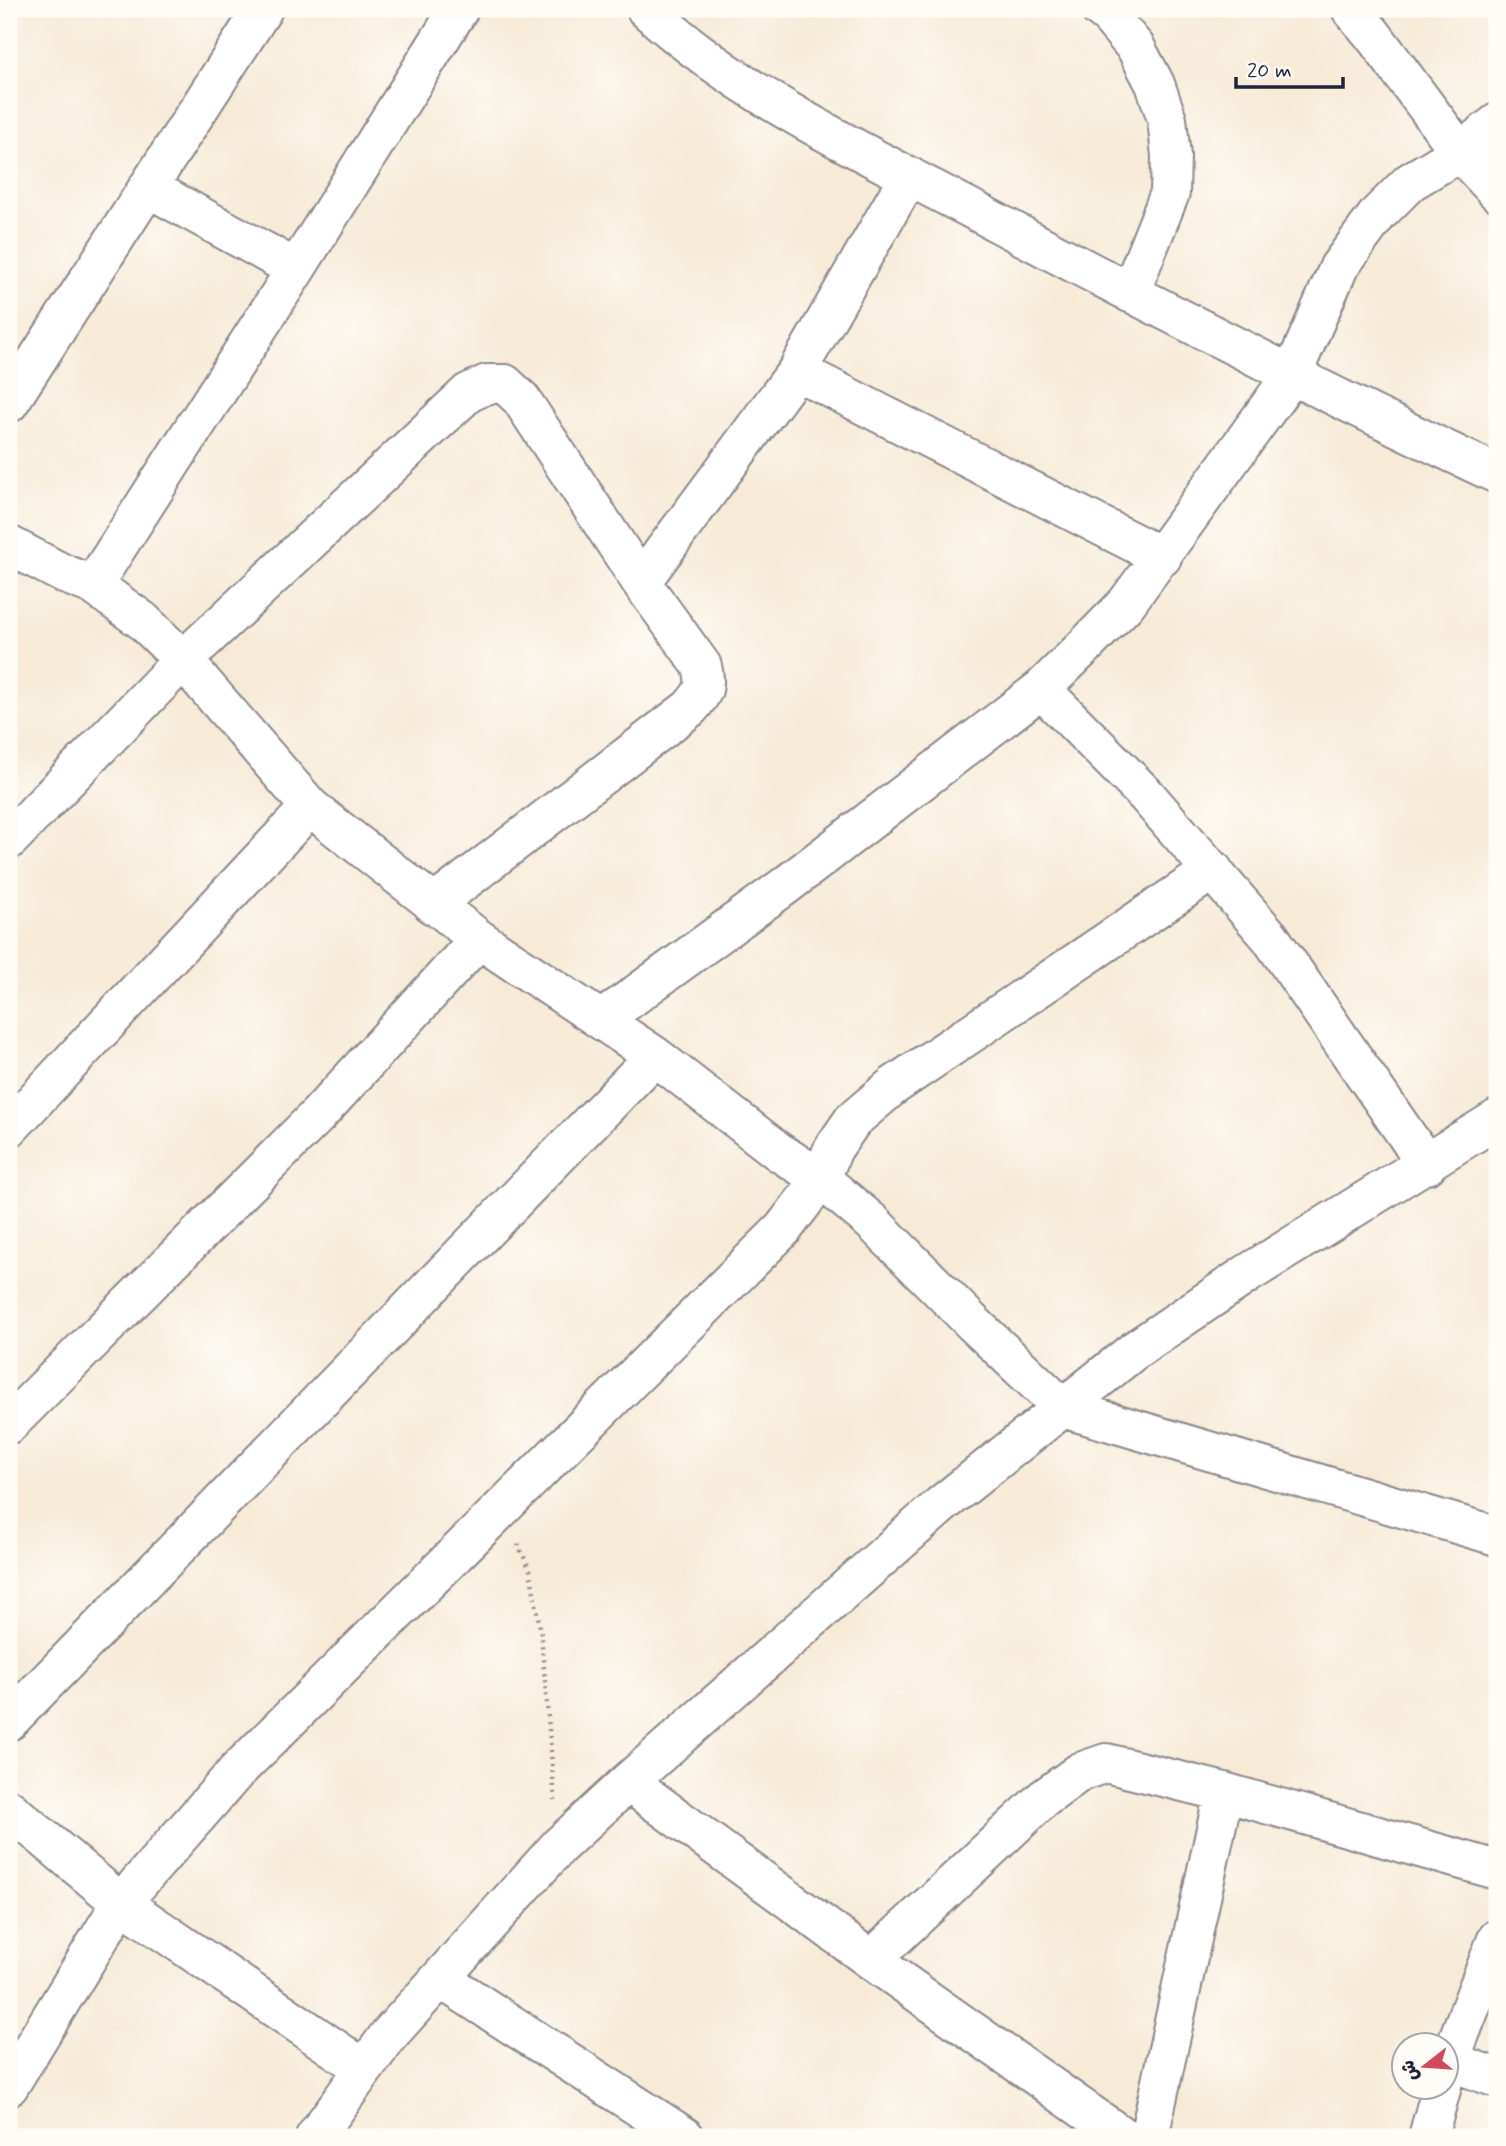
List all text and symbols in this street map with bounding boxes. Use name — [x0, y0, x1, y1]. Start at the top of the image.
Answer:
scale bar — [1236, 46, 1343, 90]
text: 20 m — [1247, 57, 1292, 85]
north arrow — [1390, 2030, 1460, 2100]
text: ش — [1395, 2057, 1425, 2084]

